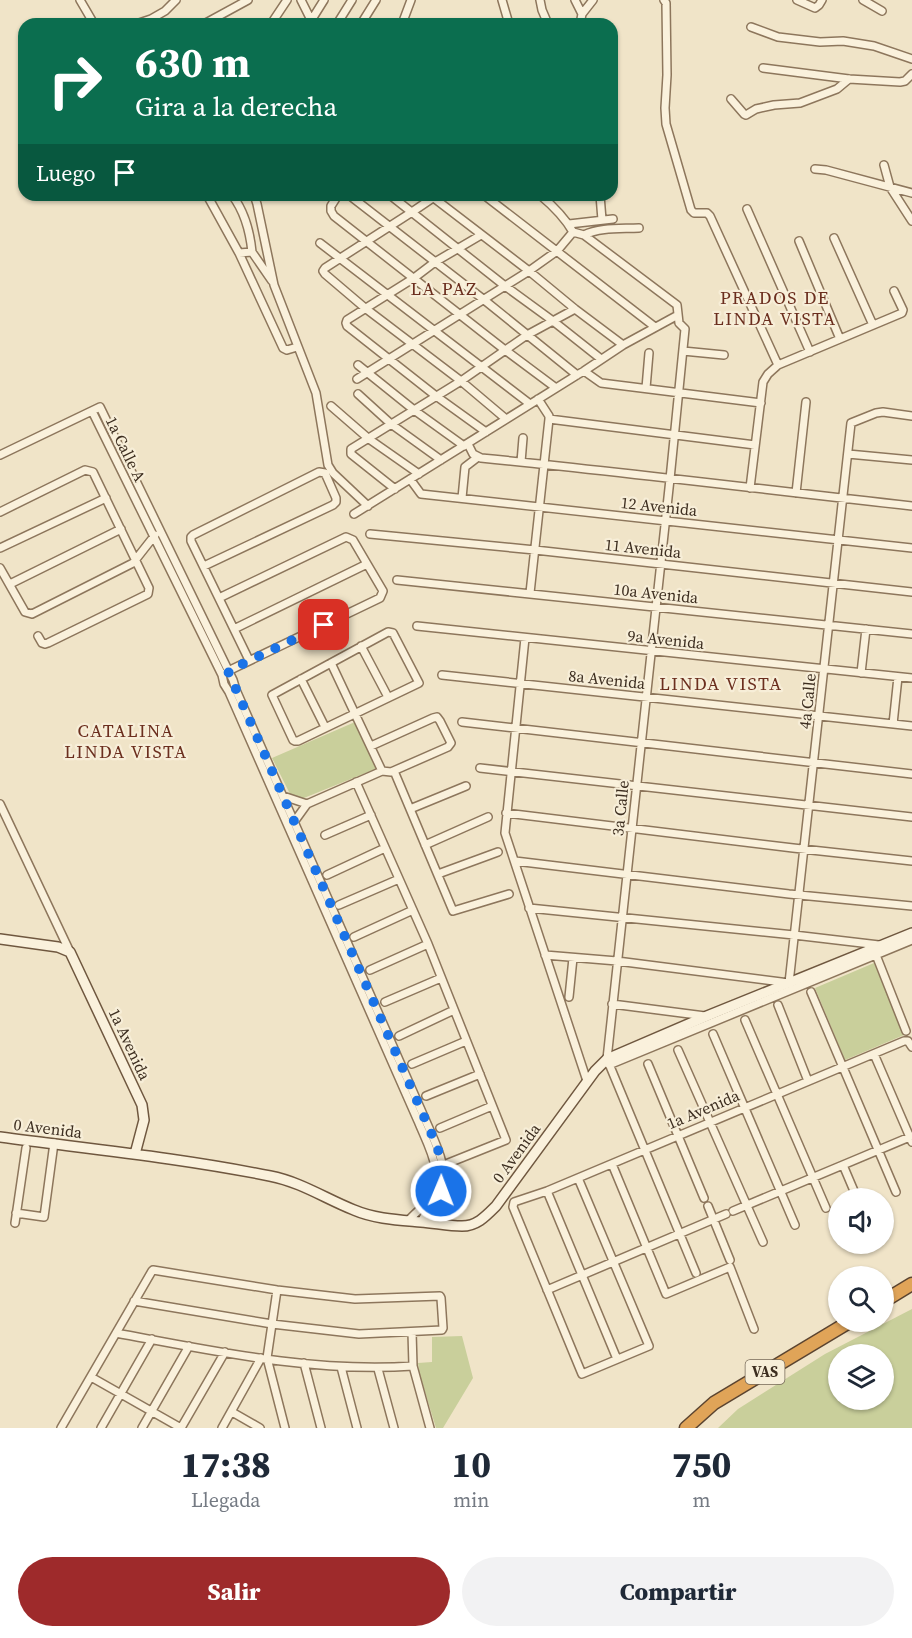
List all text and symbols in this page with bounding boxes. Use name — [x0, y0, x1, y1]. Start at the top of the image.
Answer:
text: 630 m — [135, 33, 250, 91]
icon: right — [36, 42, 114, 120]
text: Gira a la derecha — [135, 88, 337, 125]
icon: arrive — [108, 156, 141, 189]
text: Luego — [36, 158, 96, 188]
district label: LA PAZ — [410, 276, 478, 301]
district label: PRADOS DE LINDA VISTA — [713, 285, 837, 331]
street label: 1a Calle A — [101, 413, 151, 486]
street label: 12 Avenida — [620, 491, 699, 521]
street label: 11 Avenida — [604, 533, 683, 563]
street label: 10a Avenida — [613, 578, 700, 608]
pin — [298, 599, 349, 650]
icon: arrive — [307, 608, 340, 641]
street label: 9a Avenida — [627, 624, 706, 654]
street label: 8a Avenida — [568, 664, 647, 694]
district label: LINDA VISTA — [659, 671, 783, 696]
street label: 4a Calle — [793, 672, 821, 730]
district label: CATALINA LINDA VISTA — [64, 718, 188, 764]
street label: 3a Calle — [606, 779, 634, 837]
street label: 1a Avenida — [104, 1004, 157, 1084]
street label: 1a Avenida — [663, 1084, 744, 1134]
street label: 0 Avenida — [12, 1113, 84, 1143]
street label: 0 Avenida — [487, 1118, 546, 1187]
position arrow — [409, 1159, 473, 1223]
map controls — [828, 1188, 894, 1410]
button: sound — [828, 1188, 894, 1254]
button: search — [828, 1266, 894, 1332]
button: layers — [828, 1344, 894, 1410]
road number: VAS — [746, 1360, 784, 1384]
text: 17:38 — [181, 1440, 271, 1489]
text: 10 — [451, 1440, 491, 1489]
text: 750 — [672, 1440, 731, 1489]
text: Llegada — [191, 1486, 261, 1514]
text: min — [453, 1486, 489, 1514]
text: m — [693, 1486, 711, 1514]
button: Salir — [18, 1557, 450, 1626]
button: Compartir — [462, 1557, 894, 1626]

